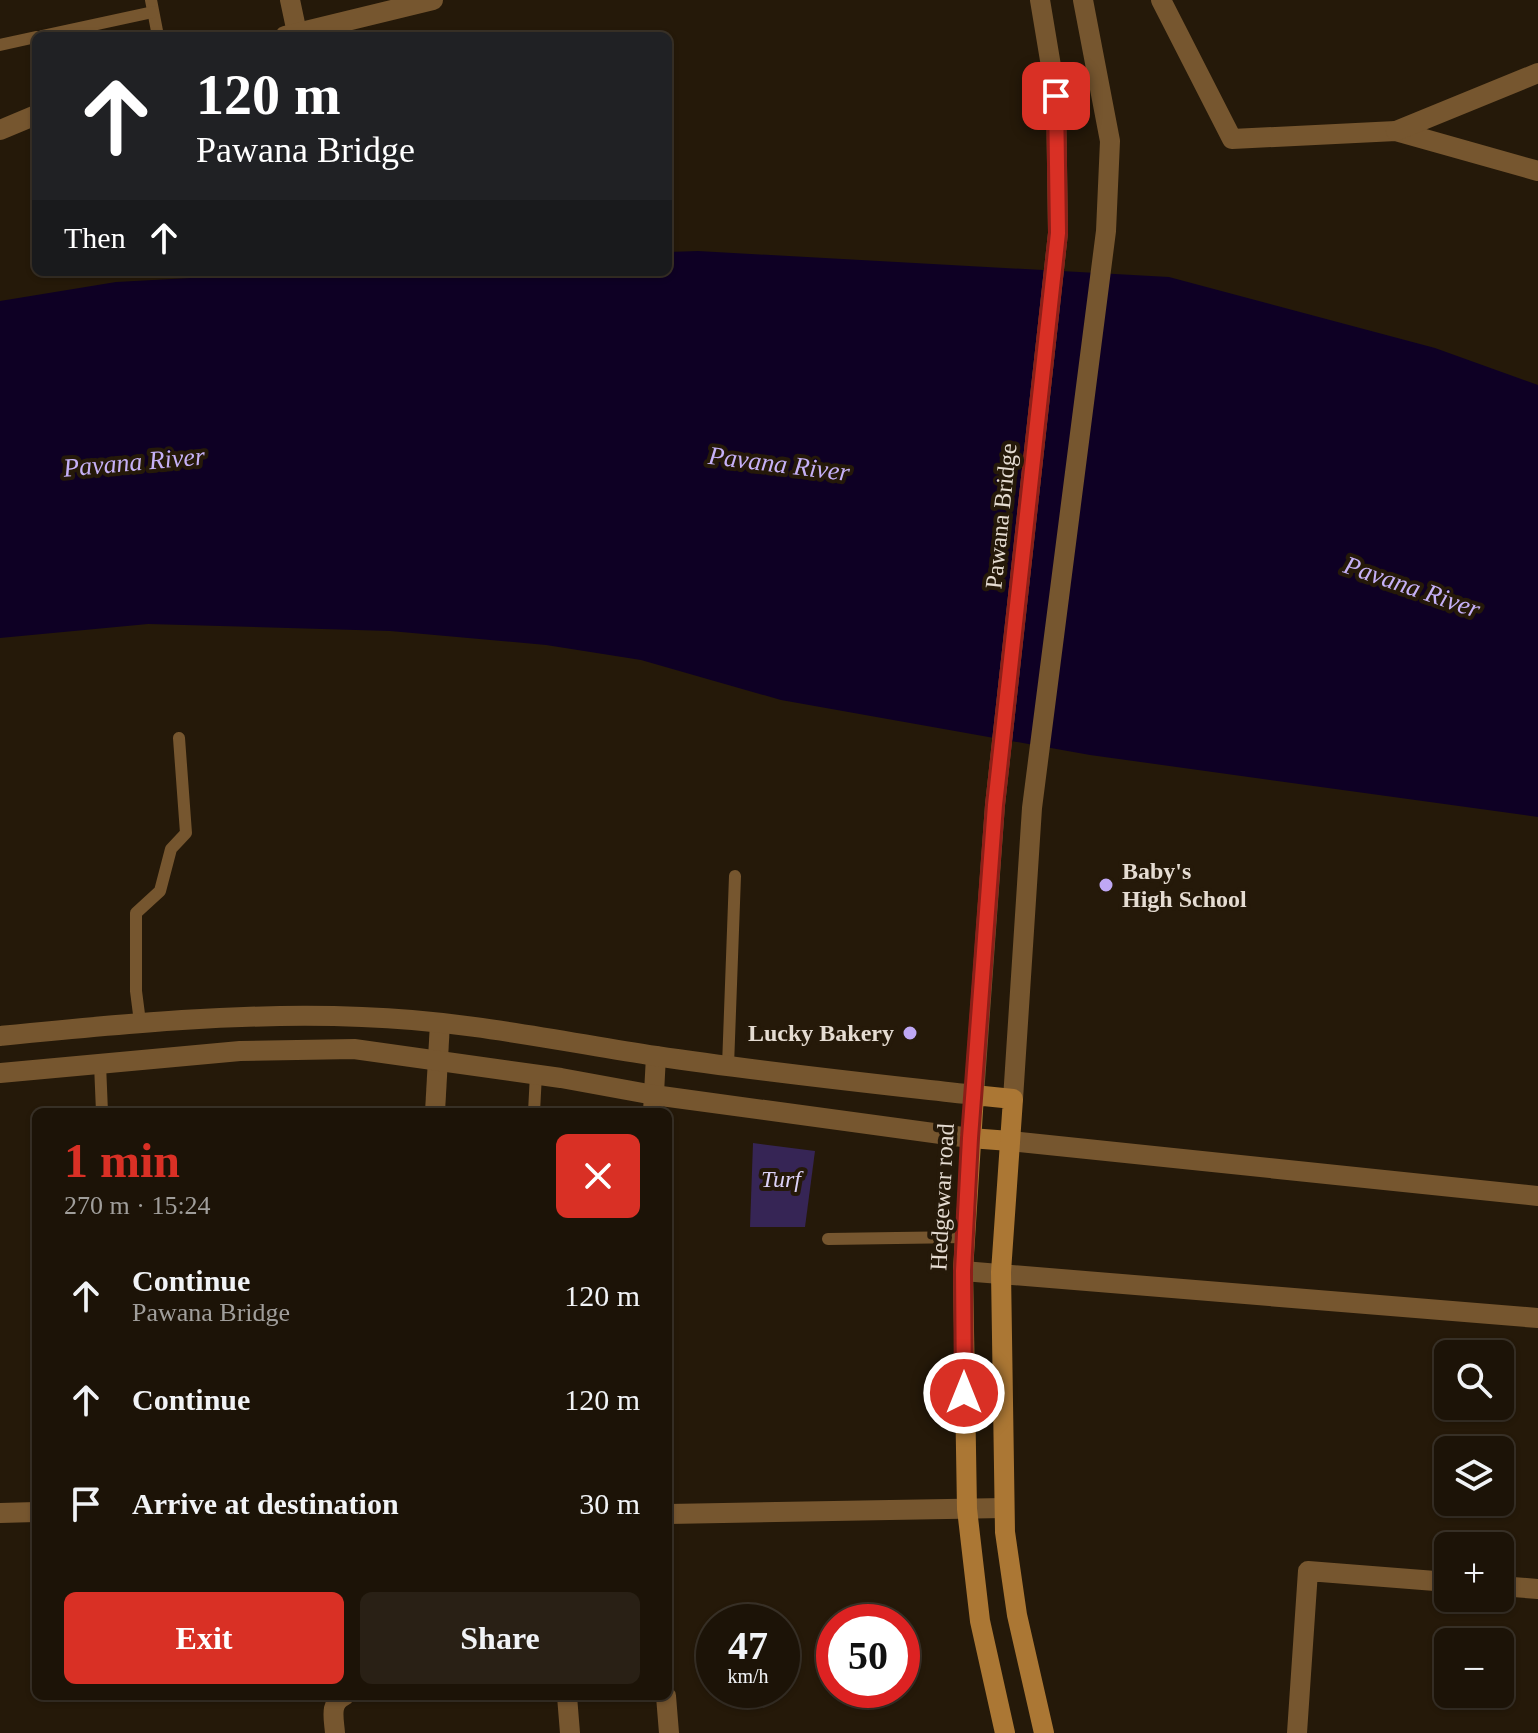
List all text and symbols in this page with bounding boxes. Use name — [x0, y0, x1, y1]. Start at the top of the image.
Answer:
pin — [1022, 62, 1090, 130]
icon: ahead — [64, 64, 168, 168]
text: 120 m — [196, 64, 341, 126]
icon: arrive — [1034, 74, 1078, 118]
text: Pawana Bridge — [196, 130, 415, 170]
icon: ahead — [142, 216, 186, 260]
text: Then — [64, 221, 126, 254]
water label: Pavana River — [61, 441, 207, 483]
water label: Pavana River — [706, 441, 852, 487]
street label: Pawana Bridge — [980, 442, 1022, 590]
water label: Pavana River — [1339, 550, 1485, 624]
place label: Baby's High School — [1122, 858, 1247, 912]
marker: Baby's High School — [1097, 876, 1115, 894]
place label: Lucky Bakery — [748, 1020, 894, 1046]
marker: Lucky Bakery — [901, 1024, 919, 1042]
street label: Hedgewar road — [925, 1123, 959, 1271]
text: 1 min — [64, 1134, 180, 1187]
button: close — [556, 1134, 640, 1218]
park label: Turf — [761, 1166, 804, 1192]
text: 270 m · 15:24 — [64, 1191, 211, 1220]
text: Continue — [132, 1264, 250, 1297]
icon: ahead — [64, 1274, 108, 1318]
text: 120 m — [564, 1279, 640, 1312]
text: Pawana Bridge — [132, 1298, 290, 1327]
map controls — [1434, 1340, 1514, 1708]
button: search — [1434, 1340, 1514, 1420]
position arrow — [922, 1351, 1006, 1435]
icon: ahead — [64, 1378, 108, 1422]
text: Continue — [132, 1383, 250, 1416]
text: 120 m — [564, 1383, 640, 1416]
button: layers — [1434, 1436, 1514, 1516]
icon: arrive — [64, 1482, 108, 1526]
text: Arrive at destination — [132, 1487, 399, 1520]
text: 30 m — [579, 1487, 640, 1520]
button: + — [1434, 1532, 1514, 1612]
button: Exit — [64, 1592, 344, 1684]
button: Share — [360, 1592, 640, 1684]
speed limit sign: 50 — [816, 1604, 920, 1708]
text: 47 — [728, 1623, 768, 1668]
button: − — [1434, 1628, 1514, 1708]
text: km/h — [727, 1665, 769, 1687]

